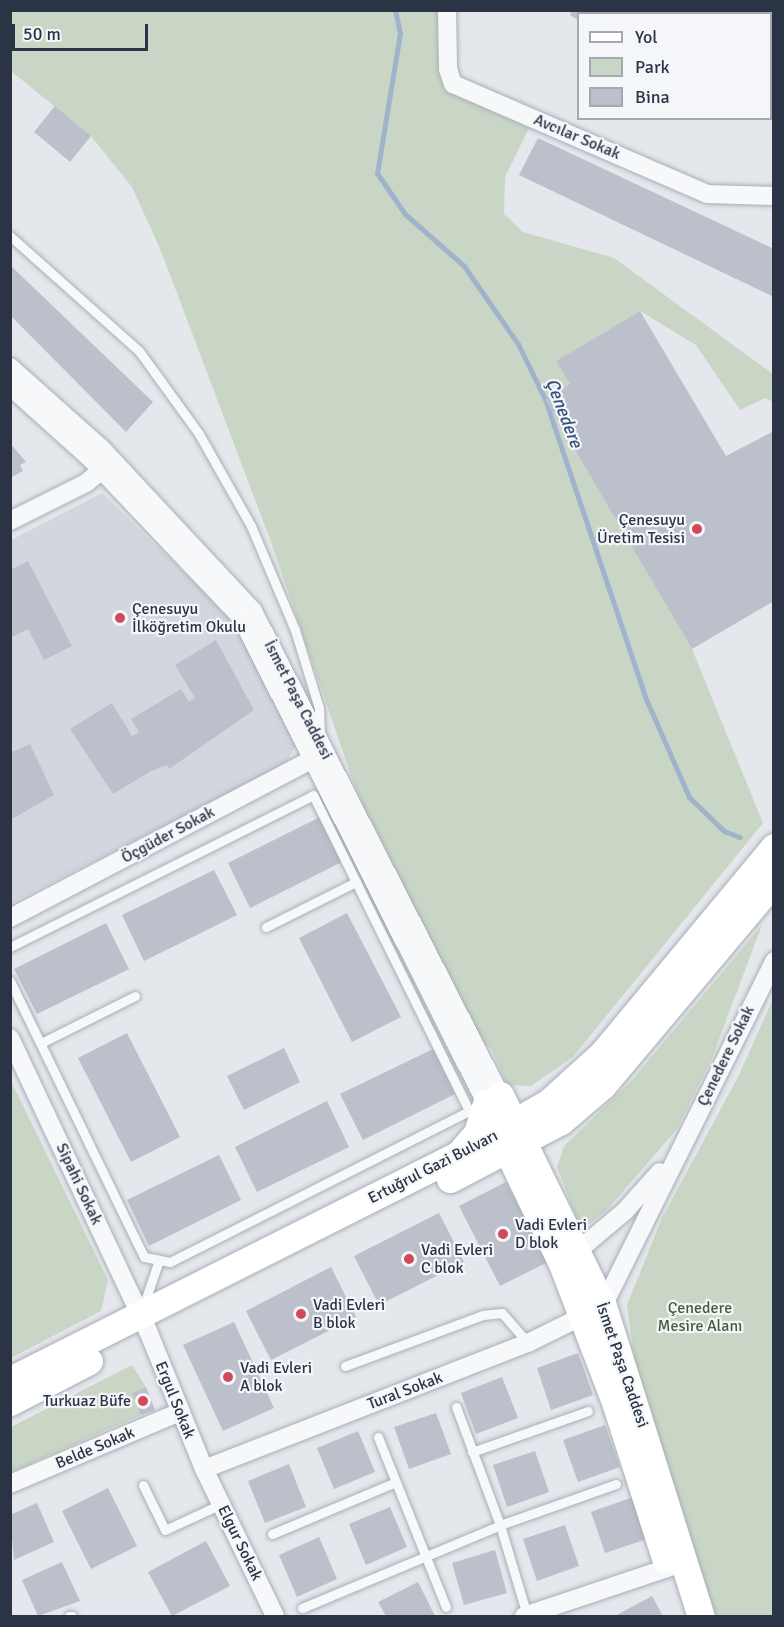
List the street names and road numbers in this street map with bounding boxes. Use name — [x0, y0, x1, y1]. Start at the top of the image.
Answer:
street label: Avcılar Sokak — [531, 110, 623, 164]
street label: İsmet Paşa Caddesi — [260, 637, 336, 763]
street label: Öçgüder Sokak — [118, 802, 218, 868]
street label: Çenedere Sokak — [693, 1003, 759, 1109]
street label: Ertuğrul Gazi Bulvarı — [365, 1126, 501, 1208]
street label: Sipahi Sokak — [52, 1140, 106, 1228]
street label: İsmet Paşa Caddesi — [592, 1300, 652, 1430]
street label: Ergul Sokak — [151, 1359, 199, 1441]
street label: Tural Sokak — [365, 1368, 445, 1414]
street label: Belde Sokak — [53, 1423, 137, 1473]
street label: Elgur Sokak — [213, 1502, 267, 1584]

